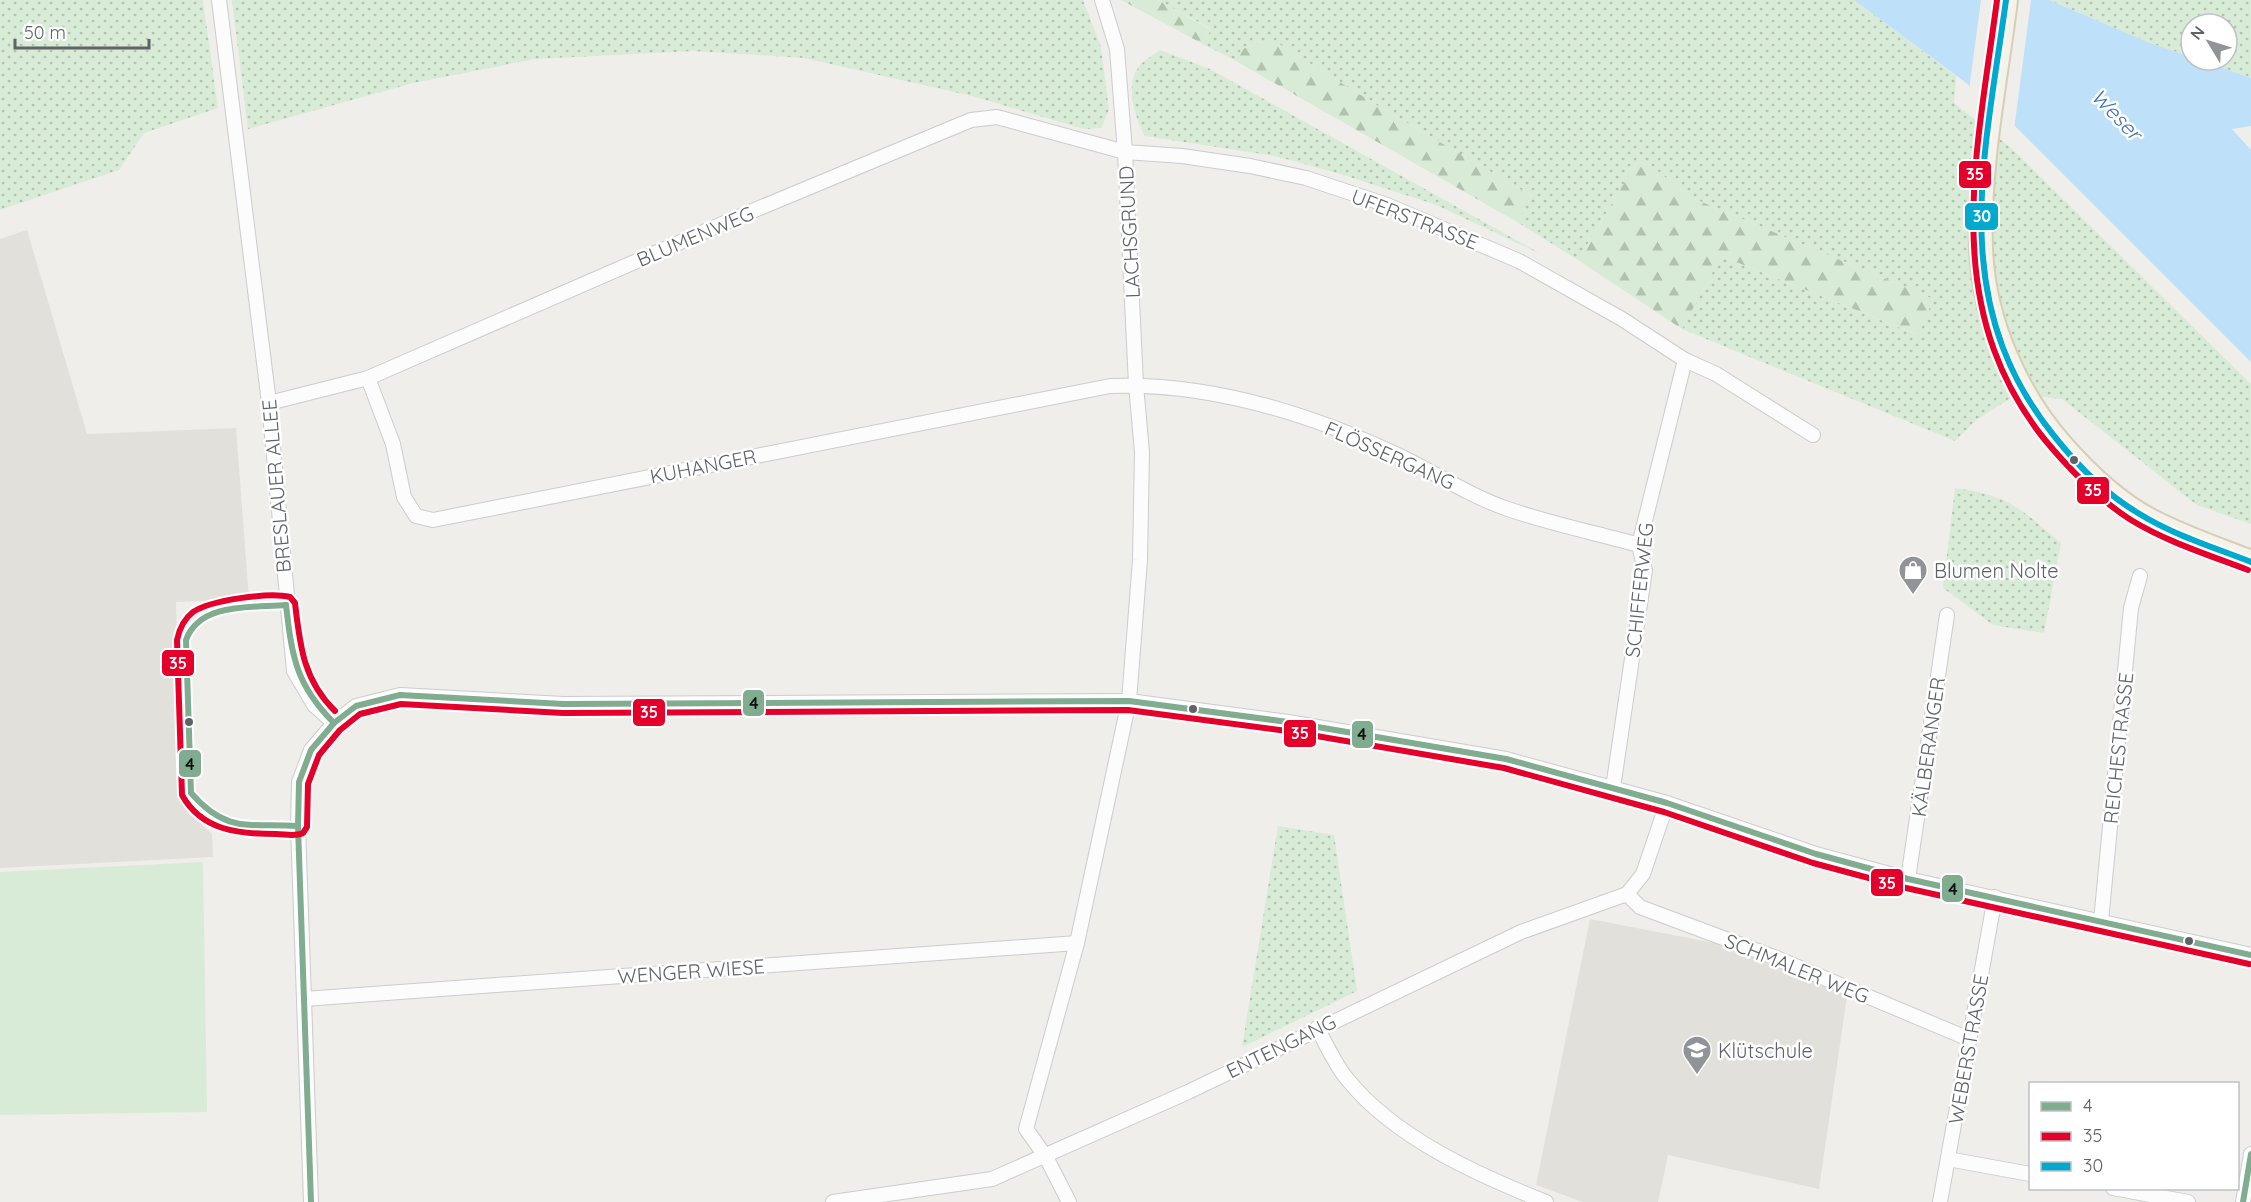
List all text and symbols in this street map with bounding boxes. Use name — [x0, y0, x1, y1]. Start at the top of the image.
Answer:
scale bar — [15, 12, 148, 50]
north arrow — [2179, 12, 2239, 72]
text: 50 m — [24, 21, 66, 44]
text: N — [2186, 22, 2209, 44]
water label: Weser — [2086, 83, 2150, 147]
line badge: 35 — [1958, 160, 1992, 189]
text: 35 — [1966, 164, 1984, 184]
street label: LACHSGRUND — [1113, 165, 1145, 299]
street label: UFERSTRASSE — [1348, 183, 1482, 255]
street label: BLUMENWEG — [633, 200, 757, 272]
line badge: 30 — [1964, 202, 1999, 231]
text: 30 — [1973, 206, 1991, 226]
street label: BRESLAUER ALLEE — [256, 398, 296, 574]
street label: FLÖSSERGANG — [1321, 415, 1459, 495]
street label: KUHANGER — [648, 443, 758, 489]
unlabelled marker — [2068, 454, 2080, 466]
line badge: 35 — [2076, 476, 2110, 505]
text: 35 — [2084, 480, 2102, 500]
street label: SCHIFFERWEG — [1619, 521, 1659, 659]
shop icon: Blumen Nolte — [1897, 554, 1929, 596]
place label: Blumen Nolte — [1934, 558, 2059, 583]
line badge: 35 — [161, 649, 195, 677]
text: 35 — [169, 653, 187, 673]
street label: REICHESTRASSE — [2098, 671, 2138, 825]
street label: KÄLBERANGER — [1906, 675, 1950, 819]
line badge: 4 — [742, 689, 765, 717]
text: 4 — [749, 693, 759, 713]
line badge: 35 — [632, 698, 666, 727]
text: 35 — [640, 702, 658, 722]
unlabelled marker — [1187, 703, 1199, 715]
unlabelled marker — [183, 716, 195, 728]
line badge: 35 — [1283, 719, 1317, 748]
line badge: 4 — [1351, 720, 1374, 749]
text: 35 — [1291, 723, 1309, 743]
text: 4 — [1357, 724, 1367, 744]
line badge: 4 — [178, 749, 202, 778]
text: 4 — [185, 754, 195, 774]
line badge: 35 — [1870, 868, 1904, 897]
text: 35 — [1878, 873, 1896, 893]
line badge: 4 — [1941, 874, 1964, 903]
text: 4 — [1948, 879, 1958, 899]
street label: SCHMALER WEG — [1721, 928, 1873, 1008]
unlabelled marker — [2183, 935, 2195, 947]
street label: WENGER WIESE — [616, 953, 766, 989]
street label: WEBERSTRASSE — [1942, 972, 1994, 1126]
street label: ENTENGANG — [1222, 1009, 1340, 1083]
school or university icon: Klütschule — [1681, 1034, 1713, 1076]
place label: Klütschule — [1718, 1038, 1813, 1063]
legend — [2029, 1082, 2239, 1190]
text: 4 — [2083, 1094, 2093, 1117]
text: 35 — [2083, 1124, 2102, 1147]
text: 30 — [2083, 1154, 2103, 1177]

